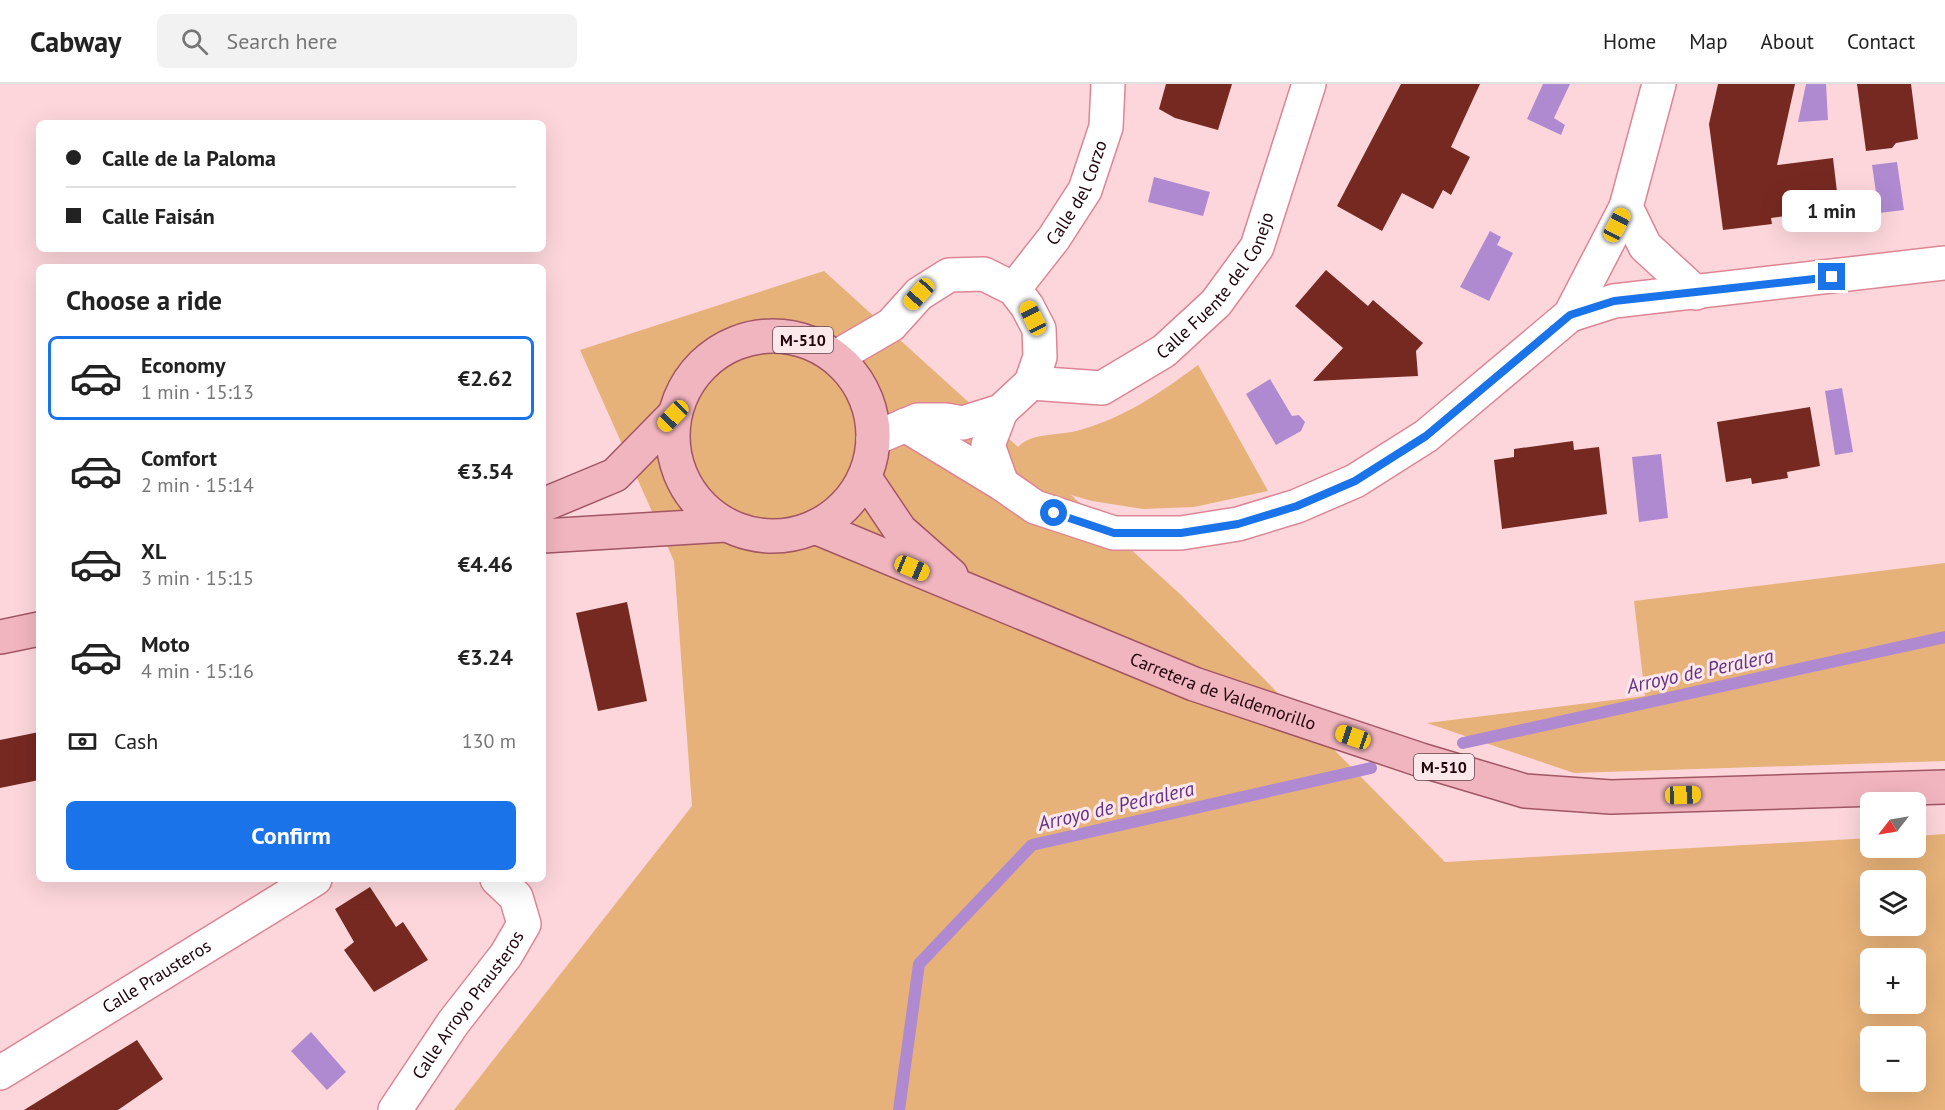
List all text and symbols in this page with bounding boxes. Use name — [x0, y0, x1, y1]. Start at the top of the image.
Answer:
search box — [157, 14, 577, 68]
text: Cabway — [30, 23, 121, 60]
icon: search — [178, 25, 211, 58]
text: Search here — [226, 27, 337, 55]
text: Home — [1603, 28, 1656, 55]
text: Map — [1689, 28, 1728, 55]
text: About — [1761, 28, 1814, 55]
text: Contact — [1847, 28, 1915, 55]
street label: Calle del Corzo — [1041, 137, 1112, 250]
text: Calle de la Paloma — [102, 144, 276, 172]
callout: 1 min — [1782, 190, 1882, 232]
text: 1 min — [1807, 198, 1856, 224]
text: Calle Faisán — [102, 202, 215, 230]
car — [1601, 205, 1633, 245]
street label: Calle Fuente del Conejo — [1152, 209, 1278, 364]
route end — [1818, 263, 1845, 290]
car — [900, 275, 938, 313]
text: Choose a ride — [66, 283, 222, 317]
car — [1017, 298, 1049, 338]
road number: M-510 — [773, 327, 833, 353]
icon: car — [69, 351, 123, 405]
text: Economy — [141, 351, 225, 379]
text: €2.62 — [458, 364, 513, 392]
text: 1 min · 15:13 — [141, 379, 254, 405]
car — [654, 397, 692, 435]
icon: car — [69, 444, 123, 498]
text: Comfort — [141, 444, 217, 472]
text: €3.54 — [458, 457, 513, 485]
text: 2 min · 15:14 — [141, 472, 254, 498]
route start — [1040, 499, 1067, 526]
icon: car — [69, 537, 123, 591]
text: XL — [141, 537, 166, 565]
text: €4.46 — [458, 550, 513, 578]
car — [892, 553, 932, 583]
text: 3 min · 15:15 — [141, 565, 254, 591]
icon: car — [69, 630, 123, 684]
text: Moto — [141, 630, 190, 658]
text: €3.24 — [458, 643, 513, 671]
water label: Arroyo de Peralera — [1623, 643, 1776, 699]
street label: Carretera de Valdemorillo — [1127, 647, 1319, 735]
text: 4 min · 15:16 — [141, 658, 254, 684]
car — [1333, 723, 1373, 751]
icon: cash — [66, 725, 99, 758]
text: Cash — [114, 727, 158, 755]
text: 130 m — [462, 728, 516, 754]
road number: M-510 — [1414, 754, 1474, 780]
water label: Arroyo de Pedralera — [1034, 775, 1197, 837]
car — [1665, 785, 1701, 805]
north arrow — [1860, 792, 1926, 858]
map controls — [1860, 792, 1926, 1092]
button: Confirm — [66, 801, 516, 870]
button: layers — [1860, 870, 1926, 936]
street label: Calle Arroyo Prausteros — [407, 926, 529, 1084]
street label: Calle Prausteros — [98, 934, 215, 1018]
button: + — [1860, 948, 1926, 1014]
button: − — [1860, 1026, 1926, 1092]

